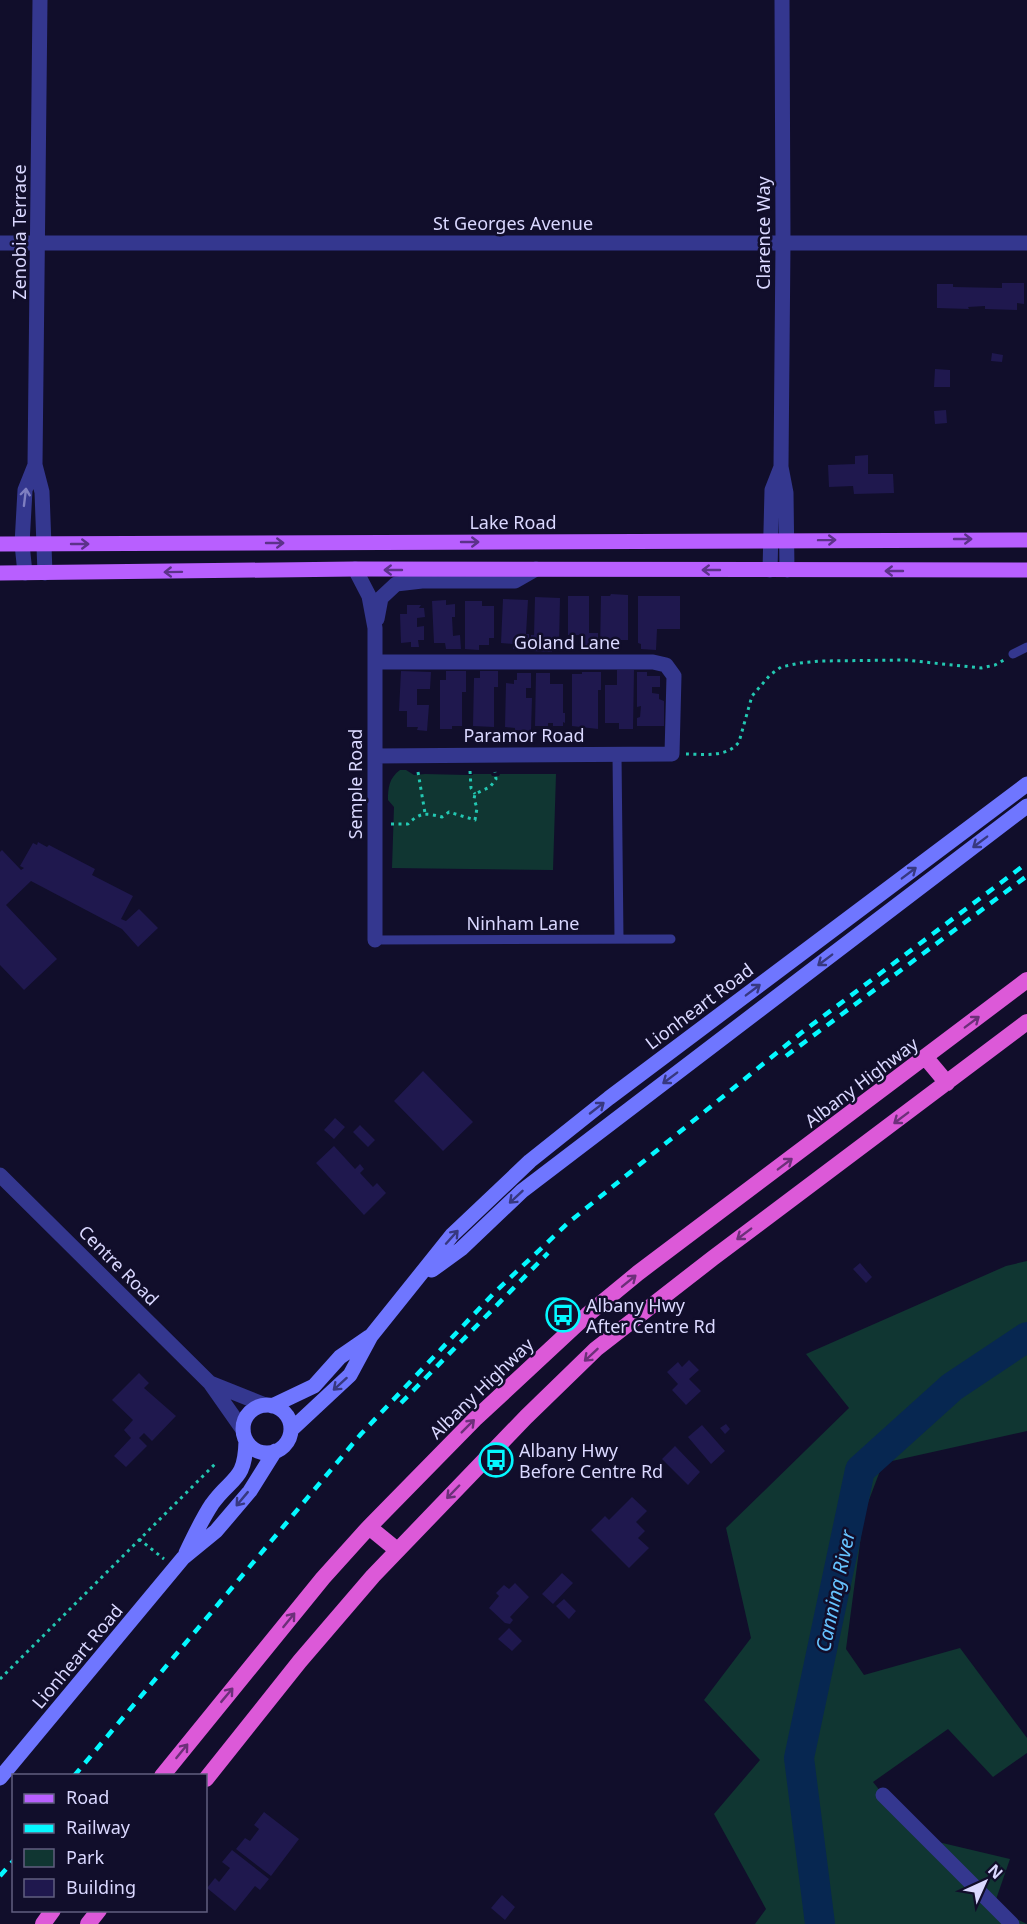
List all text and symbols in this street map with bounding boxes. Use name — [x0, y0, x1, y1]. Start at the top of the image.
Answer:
street label: Zenobia Terrace — [7, 164, 31, 300]
street label: Clarence Way — [751, 175, 775, 290]
street label: St Georges Avenue — [433, 211, 593, 235]
one-way arrow — [20, 488, 31, 508]
street label: Lake Road — [469, 510, 557, 534]
one-way arrow — [953, 533, 973, 545]
one-way arrow — [816, 534, 836, 546]
one-way arrow — [460, 536, 480, 548]
one-way arrow — [265, 537, 285, 549]
one-way arrow — [70, 538, 90, 550]
one-way arrow — [384, 564, 404, 576]
one-way arrow — [702, 564, 722, 576]
one-way arrow — [885, 565, 905, 577]
one-way arrow — [163, 566, 183, 578]
street label: Goland Lane — [514, 630, 620, 654]
street label: Paramor Road — [463, 723, 585, 747]
street label: Semple Road — [343, 729, 367, 839]
one-way arrow — [973, 835, 989, 848]
one-way arrow — [900, 866, 916, 879]
street label: Ninham Lane — [467, 911, 580, 935]
one-way arrow — [818, 953, 834, 966]
street label: Lionheart Road — [640, 957, 758, 1055]
one-way arrow — [745, 984, 761, 997]
one-way arrow — [964, 1016, 980, 1029]
street label: Albany Highway — [800, 1031, 923, 1132]
one-way arrow — [662, 1071, 678, 1084]
one-way arrow — [589, 1101, 605, 1114]
one-way arrow — [893, 1112, 909, 1124]
one-way arrow — [776, 1158, 792, 1170]
one-way arrow — [508, 1190, 523, 1204]
street label: Centre Road — [74, 1220, 164, 1310]
one-way arrow — [737, 1228, 753, 1241]
one-way arrow — [445, 1230, 459, 1245]
one-way arrow — [621, 1274, 637, 1287]
place label: Albany Hwy After Centre Rd — [586, 1293, 716, 1338]
bus stop icon: Albany Hwy After Centre Rd — [545, 1297, 581, 1333]
street label: Albany Highway — [424, 1332, 539, 1444]
one-way arrow — [583, 1347, 598, 1362]
one-way arrow — [333, 1377, 348, 1391]
one-way arrow — [461, 1418, 476, 1433]
place label: Albany Hwy Before Centre Rd — [519, 1438, 663, 1483]
bus stop icon: Albany Hwy Before Centre Rd — [478, 1442, 514, 1478]
one-way arrow — [446, 1485, 460, 1500]
one-way arrow — [235, 1491, 249, 1506]
water label: Canning River — [809, 1527, 861, 1654]
street label: Lionheart Road — [26, 1599, 128, 1713]
one-way arrow — [282, 1613, 296, 1628]
one-way arrow — [220, 1688, 234, 1703]
one-way arrow — [175, 1743, 188, 1759]
legend — [12, 1774, 207, 1912]
text: Road — [66, 1785, 109, 1809]
text: Railway — [66, 1815, 131, 1839]
text: Park — [66, 1845, 104, 1869]
north arrow — [955, 1852, 1015, 1912]
text: N — [983, 1859, 1008, 1884]
text: Building — [66, 1875, 136, 1899]

